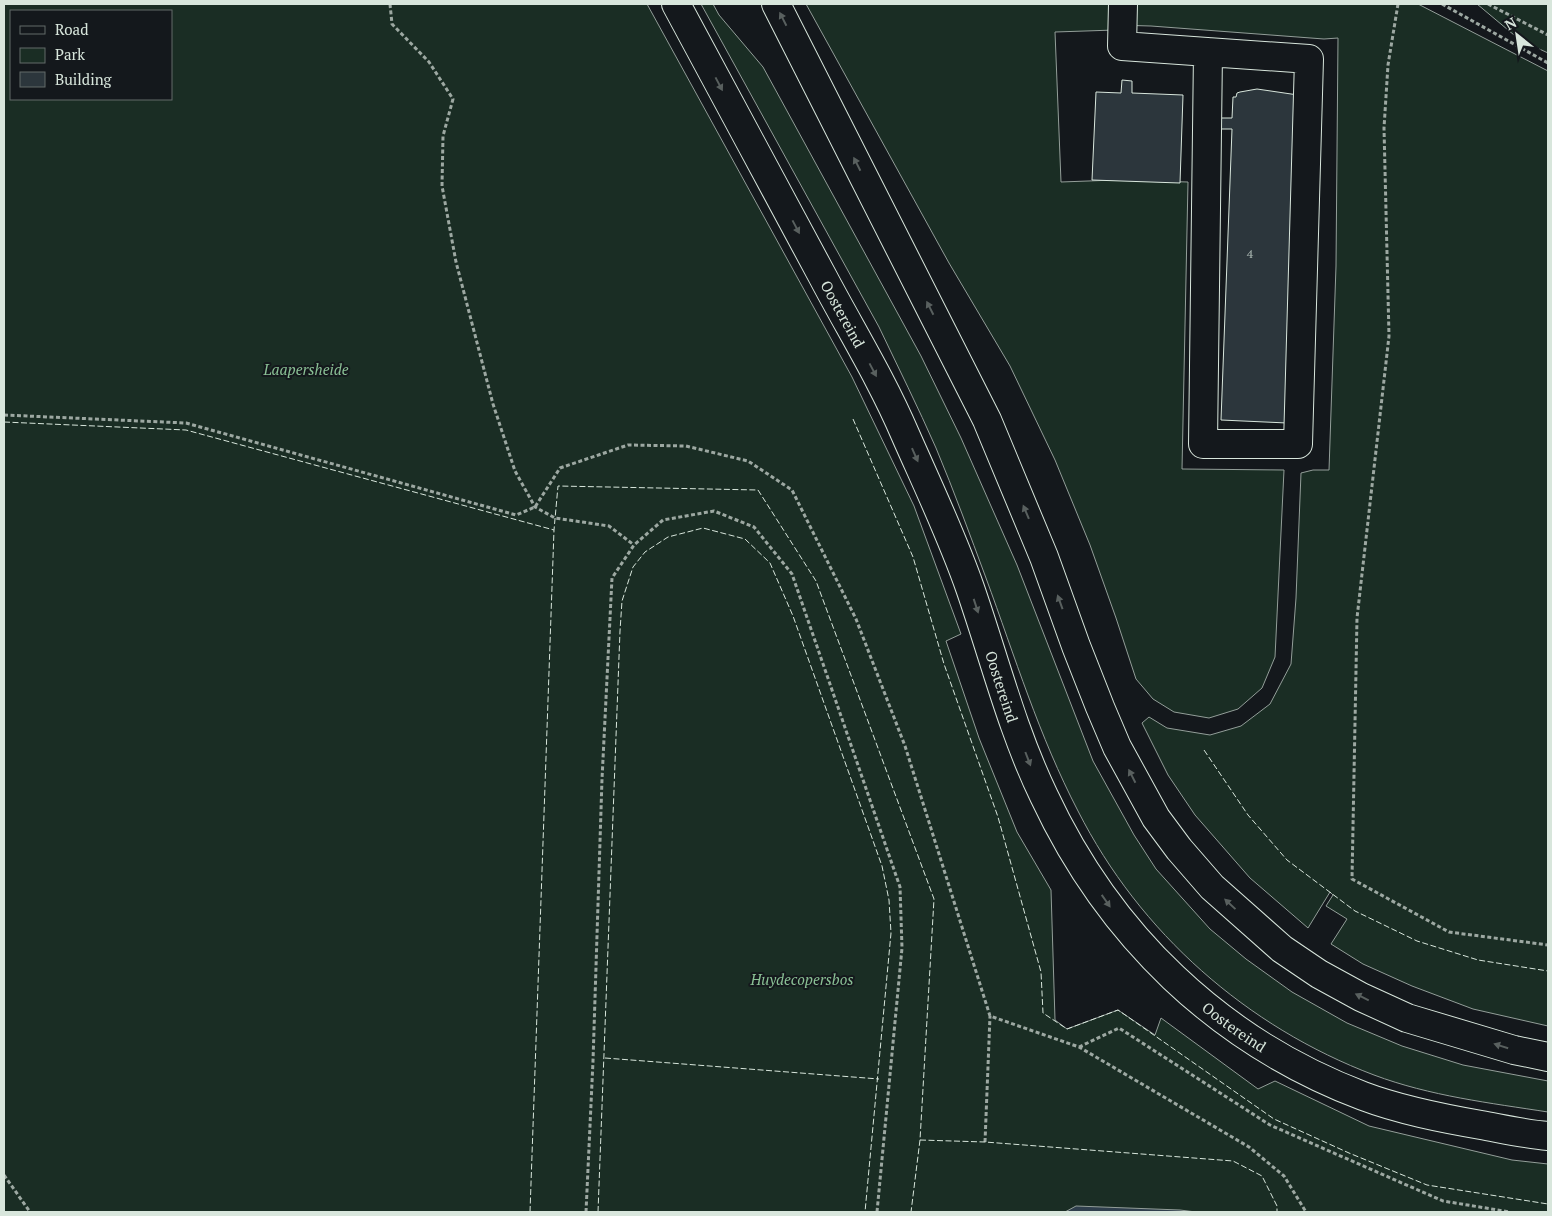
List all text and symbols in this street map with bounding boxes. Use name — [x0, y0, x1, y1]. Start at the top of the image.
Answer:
legend — [10, 10, 172, 100]
north arrow — [1492, 10, 1542, 60]
one-way arrow — [779, 11, 787, 26]
text: N — [1501, 12, 1520, 34]
text: Road — [55, 19, 88, 39]
text: Park — [55, 44, 85, 64]
text: Building — [55, 69, 113, 89]
one-way arrow — [715, 77, 723, 92]
one-way arrow — [853, 156, 861, 171]
one-way arrow — [792, 220, 800, 235]
house number: 4 — [1247, 246, 1254, 261]
street label: Oostereind — [816, 277, 870, 351]
one-way arrow — [926, 301, 935, 316]
park label: Laapersheide — [262, 359, 349, 379]
one-way arrow — [869, 363, 877, 378]
one-way arrow — [911, 448, 919, 462]
one-way arrow — [1021, 505, 1029, 519]
one-way arrow — [1056, 594, 1063, 609]
one-way arrow — [972, 598, 980, 613]
street label: Oostereind — [981, 648, 1023, 725]
one-way arrow — [1024, 752, 1032, 767]
one-way arrow — [1128, 769, 1136, 783]
one-way arrow — [1101, 894, 1111, 908]
one-way arrow — [1225, 898, 1237, 910]
park label: Huydecopersbos — [749, 969, 854, 989]
one-way arrow — [1355, 993, 1369, 1001]
street label: Oostereind — [1198, 997, 1270, 1056]
one-way arrow — [1493, 1041, 1508, 1049]

